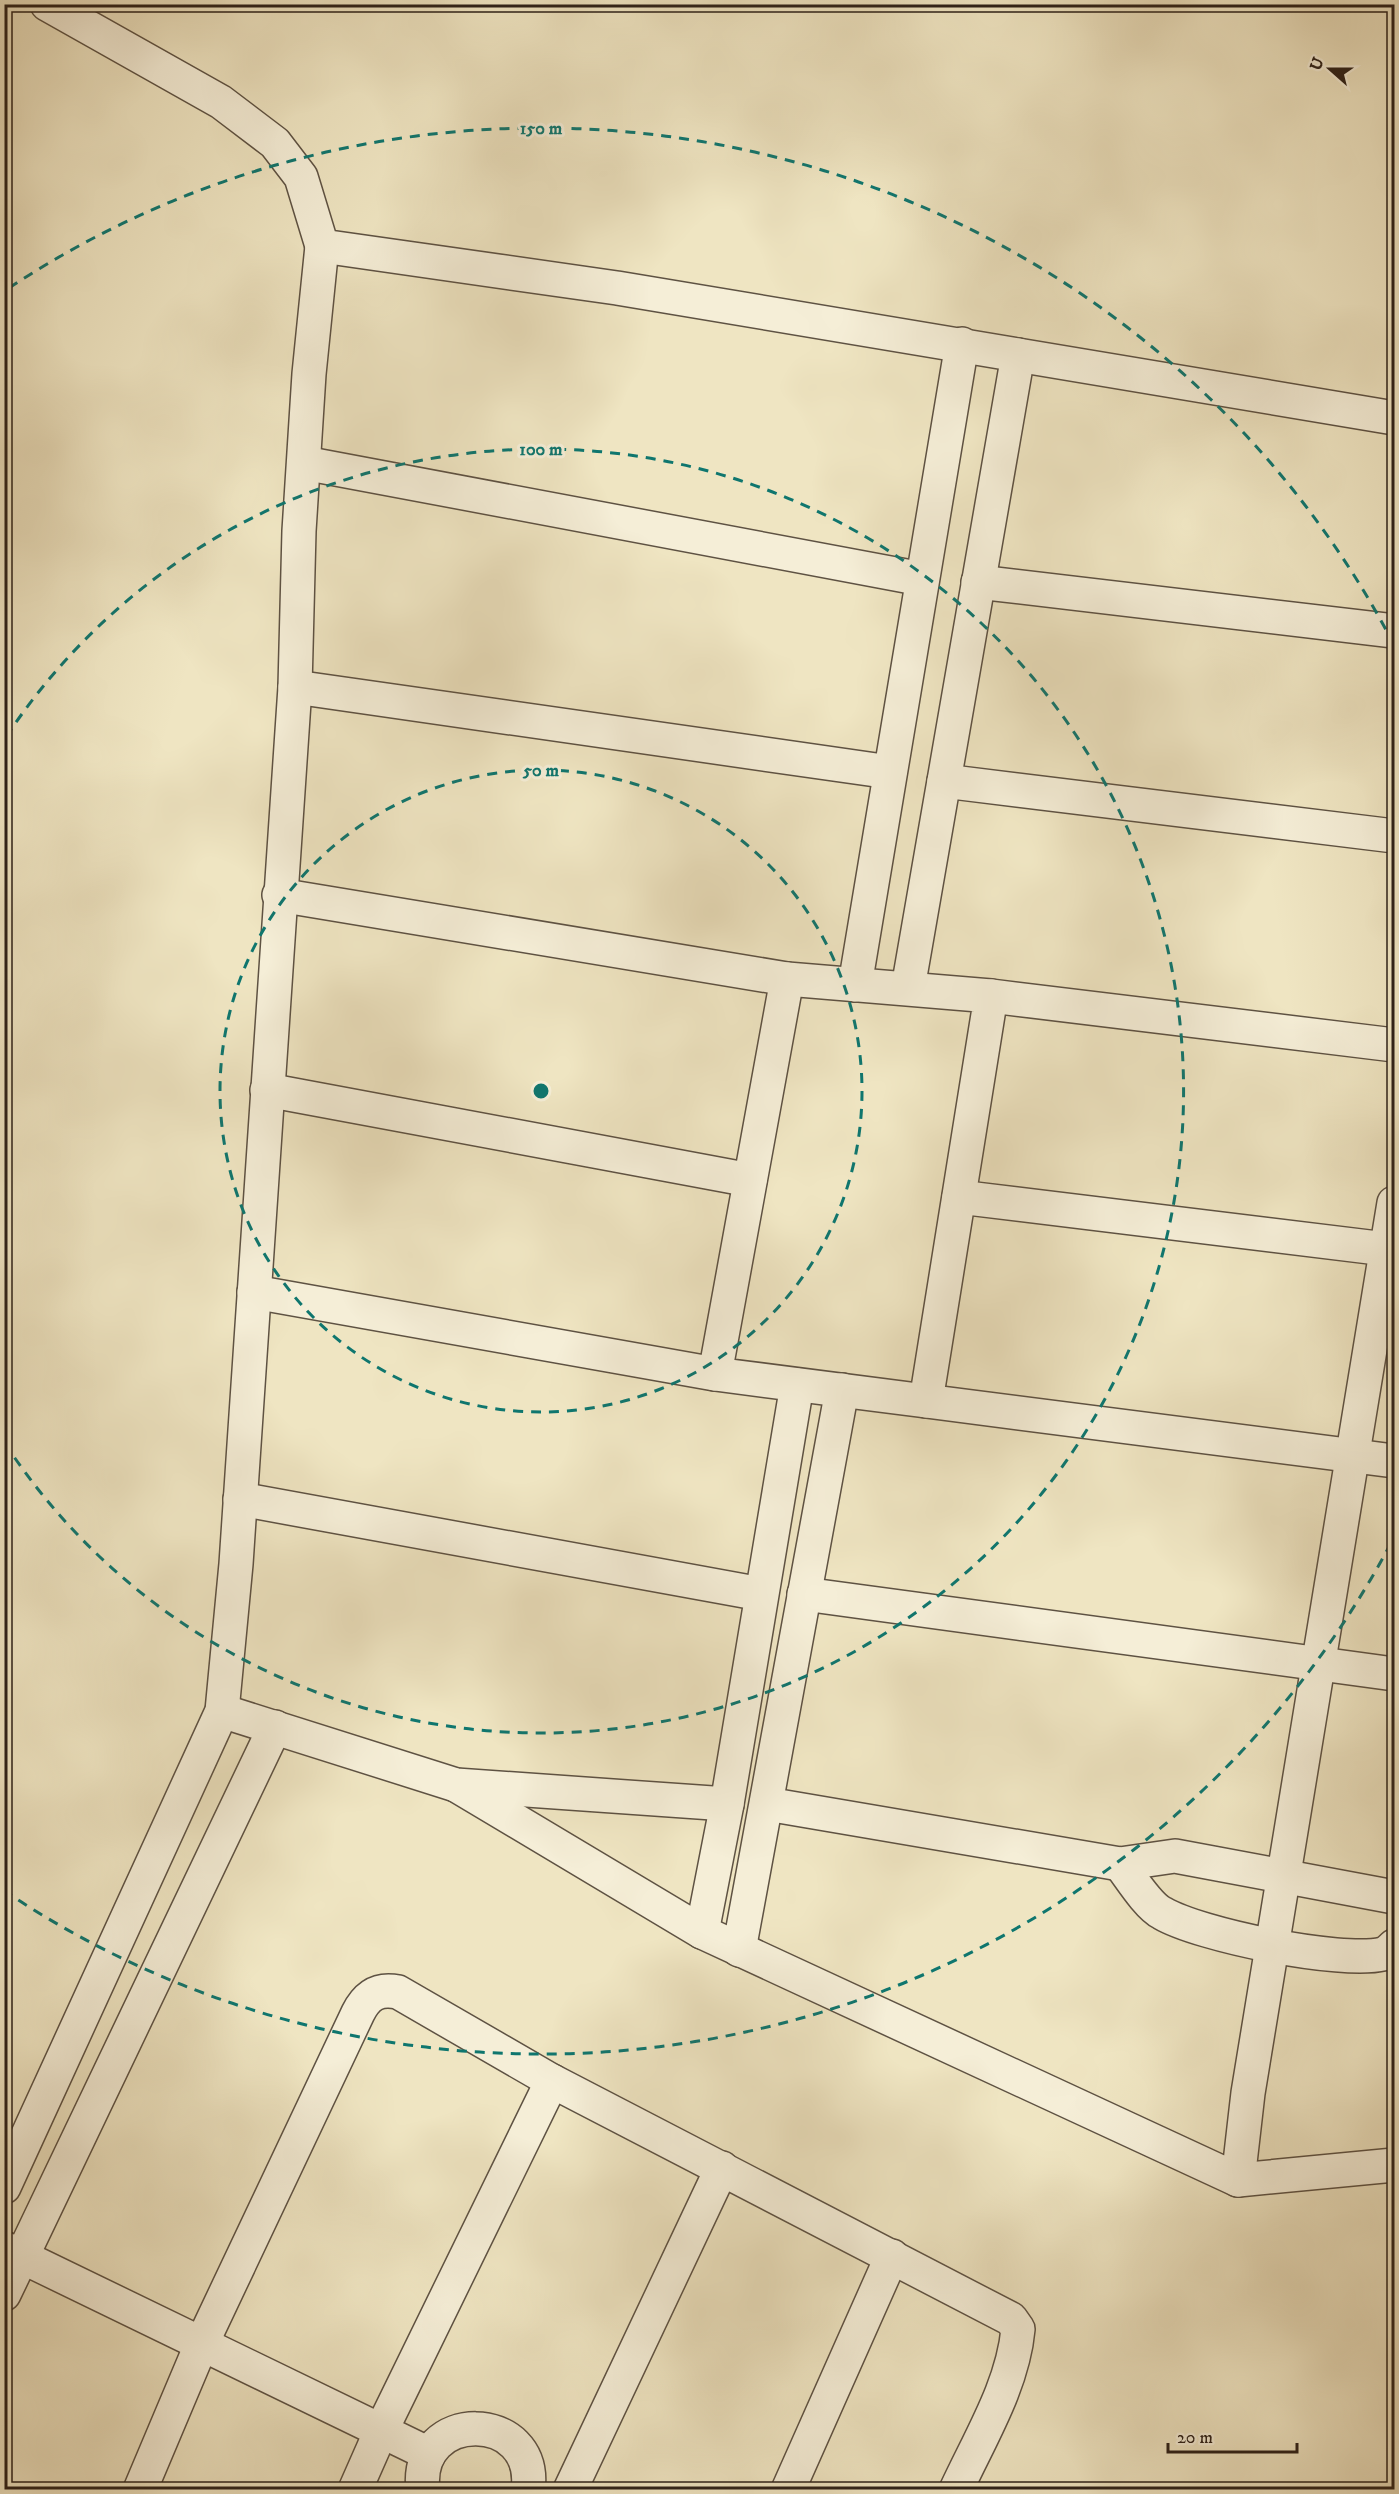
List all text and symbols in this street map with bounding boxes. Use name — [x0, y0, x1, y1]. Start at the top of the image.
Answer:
north arrow — [1300, 39, 1360, 99]
text: U — [1305, 54, 1329, 73]
text: 150 m — [520, 118, 563, 140]
text: 100 m — [519, 439, 563, 461]
text: 50 m — [522, 760, 559, 782]
centre of rings — [531, 1081, 551, 1101]
scale bar — [1168, 2416, 1297, 2454]
text: 20 m — [1177, 2427, 1213, 2449]

